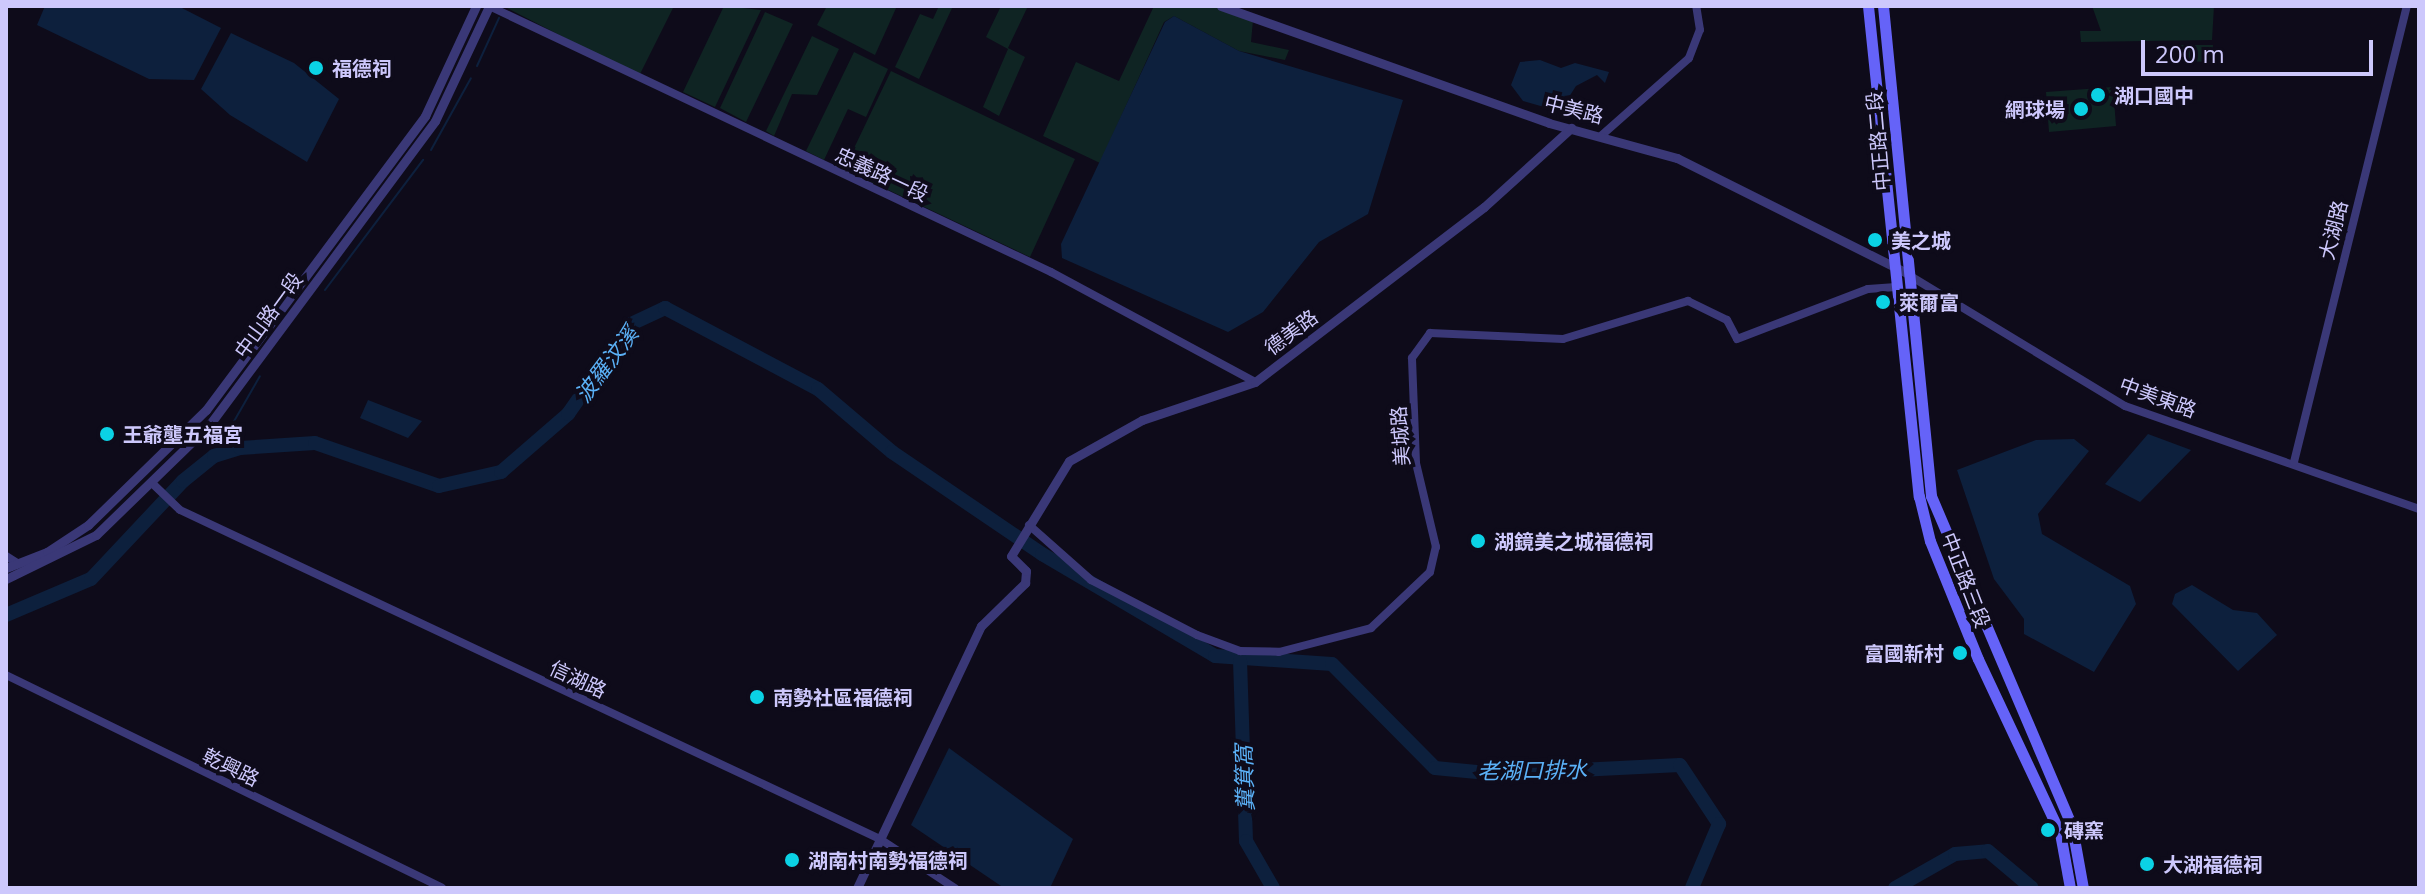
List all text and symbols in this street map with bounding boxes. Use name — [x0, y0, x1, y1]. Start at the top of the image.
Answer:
scale bar — [2145, 24, 2377, 74]
text: 200 m — [2155, 37, 2225, 70]
place label: 福德祠 — [332, 56, 392, 80]
marker: 福德祠 — [307, 59, 325, 77]
place label: 湖口國中 — [2114, 83, 2194, 107]
marker: 湖口國中 — [2089, 86, 2107, 104]
street label: 中美路 — [1542, 90, 1606, 128]
street label: 中正路二段 — [1862, 90, 1894, 192]
place label: 網球場 — [2005, 97, 2065, 121]
marker: 網球場 — [2072, 100, 2090, 118]
street label: 忠義路一段 — [832, 142, 932, 206]
street label: 大湖路 — [2314, 198, 2352, 262]
place label: 美之城 — [1891, 228, 1951, 252]
marker: 美之城 — [1866, 231, 1884, 249]
street label: 中山路一段 — [229, 267, 307, 363]
place label: 萊爾富 — [1899, 290, 1959, 314]
marker: 萊爾富 — [1874, 293, 1892, 311]
street label: 德美路 — [1260, 304, 1322, 360]
water label: 波羅汶溪 — [569, 321, 643, 407]
street label: 中美東路 — [2116, 372, 2200, 422]
street label: 美城路 — [1386, 405, 1414, 467]
place label: 王爺壟五福宮 — [123, 422, 243, 446]
marker: 王爺壟五福宮 — [98, 425, 116, 443]
place label: 湖鏡美之城福德祠 — [1494, 529, 1654, 553]
street label: 中正路三段 — [1937, 529, 1995, 631]
marker: 湖鏡美之城福德祠 — [1469, 532, 1487, 550]
place label: 富國新村 — [1864, 641, 1944, 665]
marker: 富國新村 — [1951, 644, 1969, 662]
street label: 信湖路 — [546, 655, 610, 703]
place label: 南勢社區福德祠 — [773, 685, 913, 709]
marker: 南勢社區福德祠 — [748, 688, 766, 706]
street label: 乾興路 — [199, 743, 263, 791]
water label: 糞箕窩 — [1230, 745, 1258, 811]
water label: 老湖口排水 — [1477, 756, 1587, 784]
place label: 磚窯 — [2064, 818, 2104, 842]
marker: 磚窯 — [2039, 821, 2057, 839]
place label: 湖南村南勢福德祠 — [808, 848, 968, 872]
marker: 湖南村南勢福德祠 — [783, 851, 801, 869]
place label: 大湖福德祠 — [2163, 852, 2263, 876]
marker: 大湖福德祠 — [2138, 855, 2156, 873]

